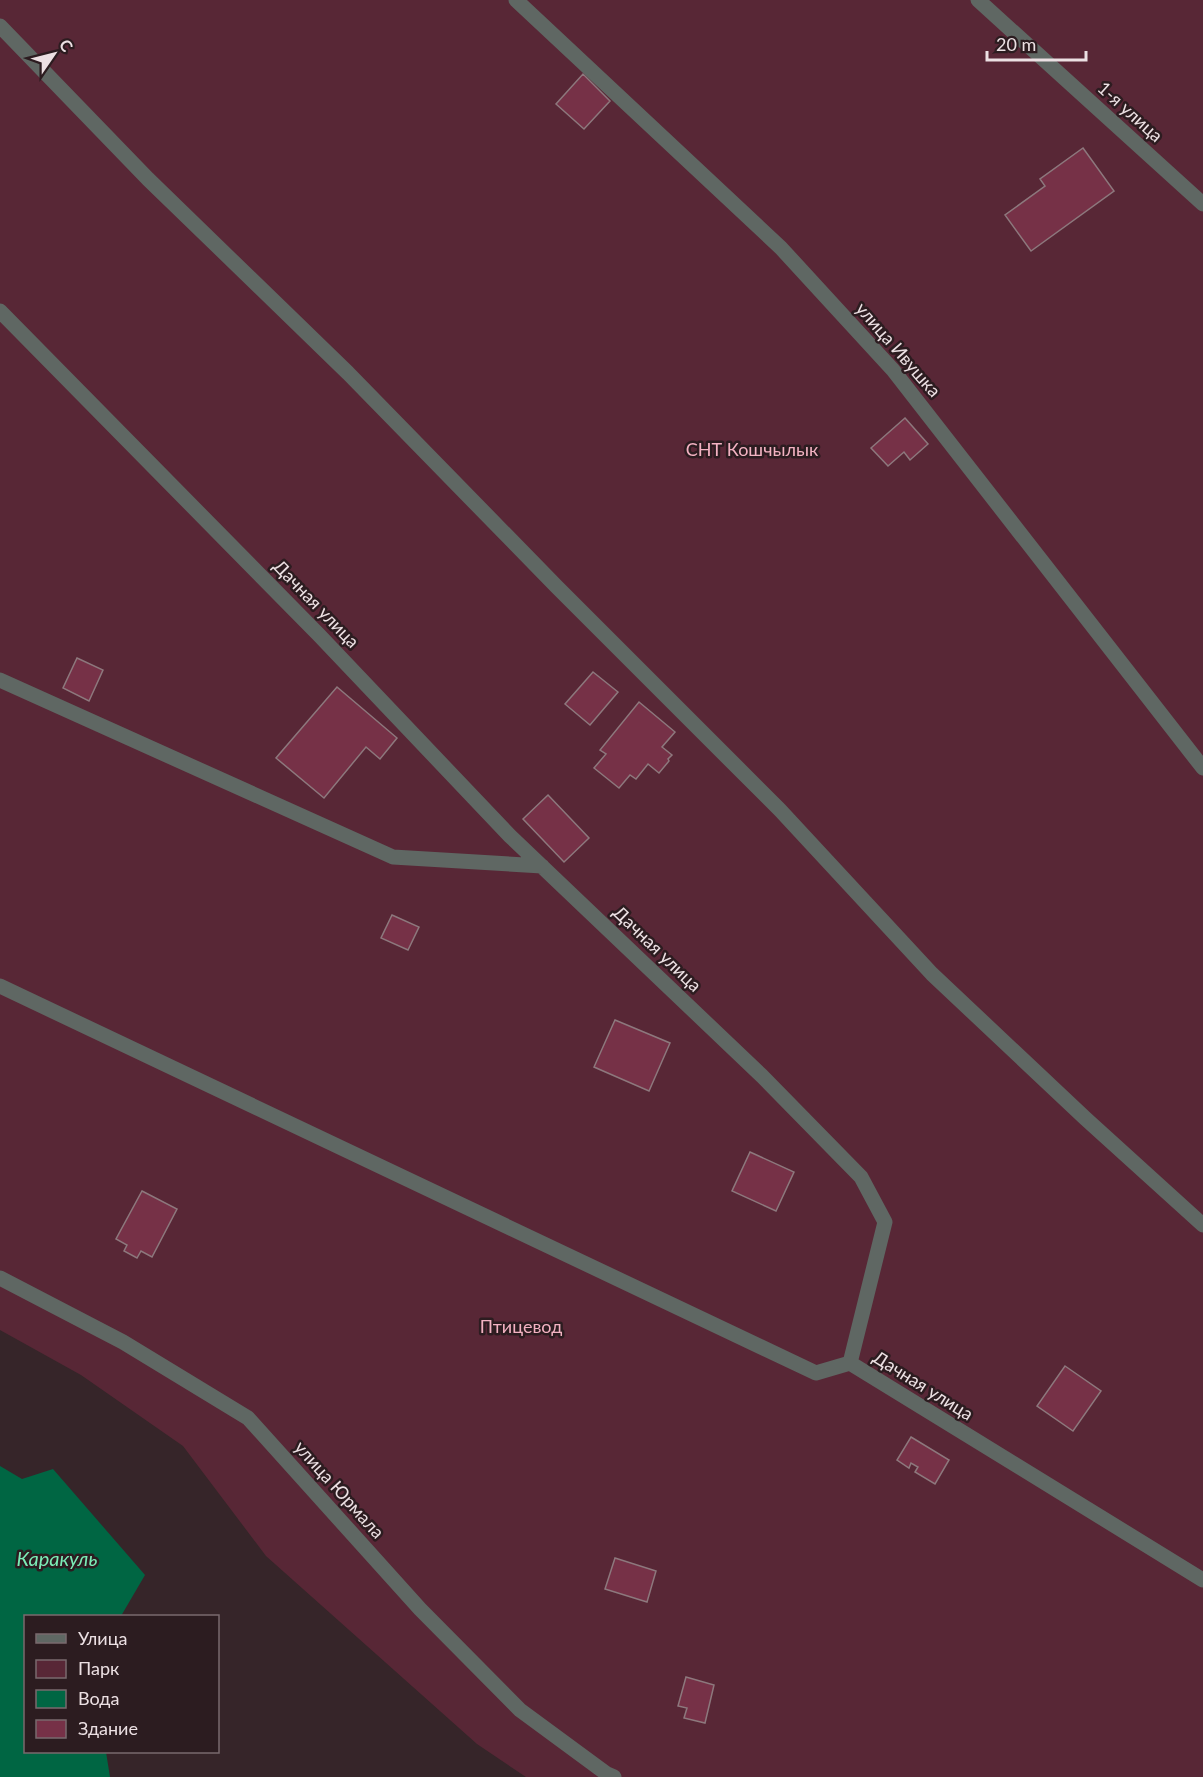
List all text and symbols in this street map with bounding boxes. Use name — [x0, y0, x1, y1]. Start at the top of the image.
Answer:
north arrow — [24, 24, 84, 84]
scale bar — [987, 24, 1086, 62]
text: 20 m — [996, 33, 1036, 55]
text: С — [56, 35, 78, 55]
street label: 1-я улица — [1094, 76, 1168, 146]
street label: улица Ивушка — [852, 297, 946, 401]
park label: СНТ Кошчылык — [686, 438, 819, 460]
street label: Дачная улица — [269, 555, 364, 652]
street label: Дачная улица — [609, 901, 706, 996]
park label: Птицевод — [480, 1315, 562, 1337]
street label: Дачная улица — [869, 1346, 978, 1425]
street label: улица Юрмала — [290, 1436, 389, 1543]
water label: Каракуль — [16, 1546, 98, 1570]
legend — [24, 1615, 219, 1753]
text: Улица — [78, 1627, 128, 1649]
text: Парк — [78, 1657, 120, 1679]
text: Вода — [78, 1687, 119, 1709]
text: Здание — [78, 1717, 138, 1739]

